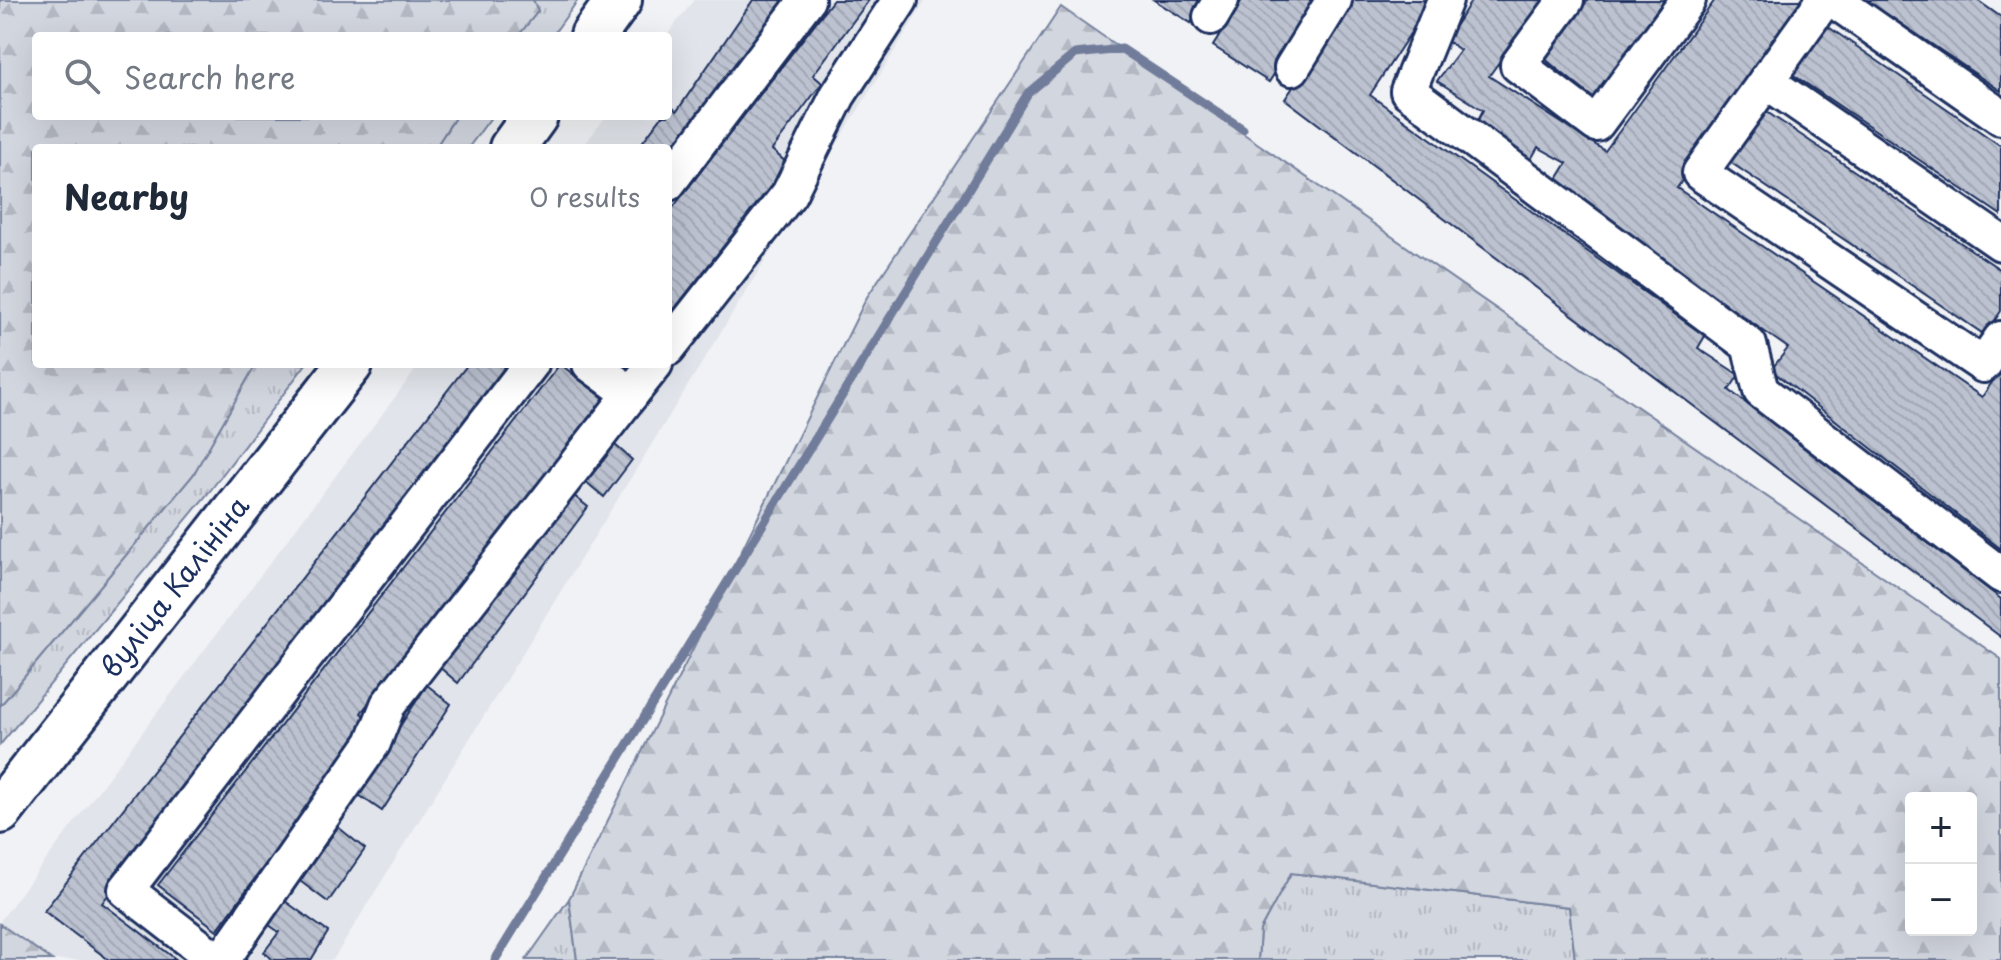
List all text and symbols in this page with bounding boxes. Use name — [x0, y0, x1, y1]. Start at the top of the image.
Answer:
search box — [32, 32, 672, 120]
icon: search — [60, 54, 104, 98]
text: Search here — [124, 54, 296, 99]
text: Nearby — [64, 170, 189, 222]
text: 0 results — [529, 177, 640, 216]
street label: вуліца Калініна — [89, 485, 259, 686]
map controls — [1905, 792, 1977, 936]
button: + — [1905, 792, 1977, 864]
button: − — [1905, 864, 1977, 936]

